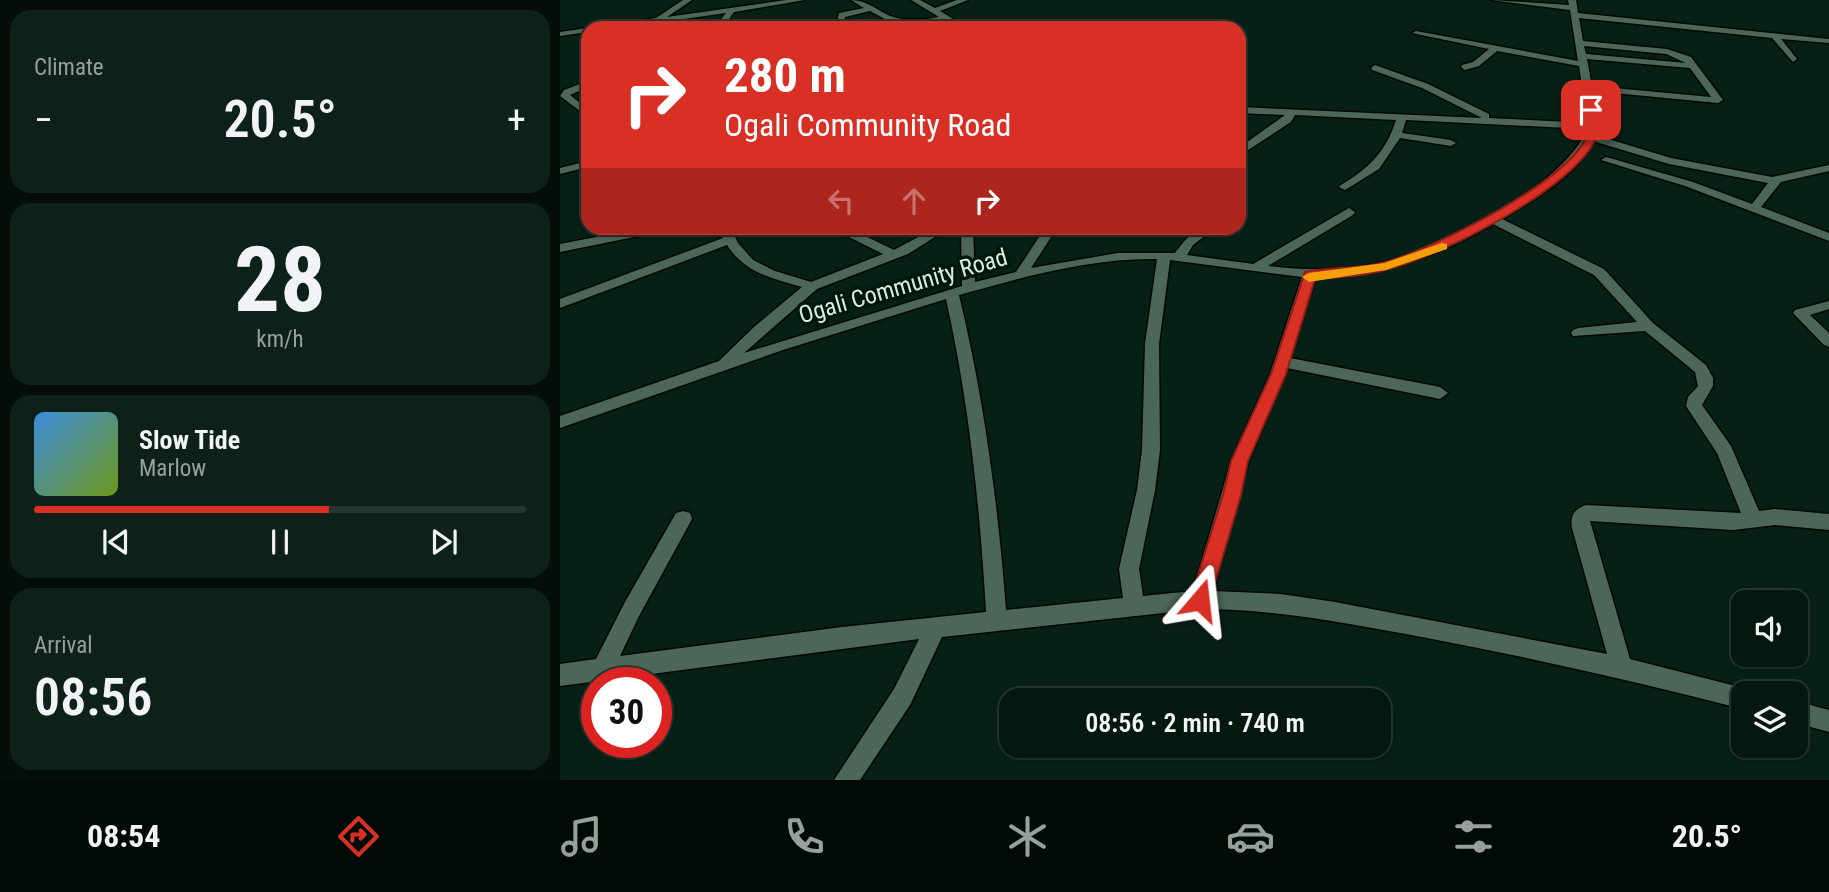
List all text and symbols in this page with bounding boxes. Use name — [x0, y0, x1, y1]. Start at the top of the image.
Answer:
text: 280 m — [724, 47, 846, 104]
icon: right — [609, 49, 700, 140]
text: Climate — [34, 54, 104, 81]
pin — [1561, 80, 1621, 140]
text: 20.5° — [223, 89, 337, 150]
icon: arrive — [1572, 91, 1610, 129]
text: − — [34, 98, 53, 142]
text: + — [507, 98, 526, 142]
text: Ogali Community Road — [724, 106, 1011, 144]
icon: left — [822, 182, 860, 220]
icon: ahead — [895, 182, 933, 220]
icon: right — [968, 182, 1006, 220]
text: 28 — [234, 227, 326, 333]
street label: Ogali Community Road — [796, 243, 1010, 329]
text: km/h — [256, 326, 304, 353]
text: Slow Tide — [139, 425, 240, 455]
text: Marlow — [139, 455, 206, 482]
icon: previous — [97, 523, 135, 561]
icon: pause — [261, 523, 299, 561]
icon: next — [425, 523, 463, 561]
position arrow — [1163, 563, 1237, 637]
map controls — [1731, 590, 1808, 758]
button: sound — [1731, 590, 1808, 667]
text: Arrival — [34, 632, 93, 659]
text: 08:56 — [34, 667, 152, 728]
speed limit sign: 30 — [581, 667, 672, 758]
button: layers — [1731, 681, 1808, 758]
text: 08:56 · 2 min · 740 m — [1085, 708, 1305, 738]
icon: directions — [334, 812, 383, 861]
icon: music — [557, 812, 606, 861]
icon: phone — [780, 812, 829, 861]
icon: climate — [1003, 812, 1052, 861]
icon: car — [1226, 812, 1275, 861]
icon: filters — [1449, 812, 1498, 861]
text: 08:54 — [87, 817, 160, 855]
text: 20.5° — [1672, 817, 1742, 855]

